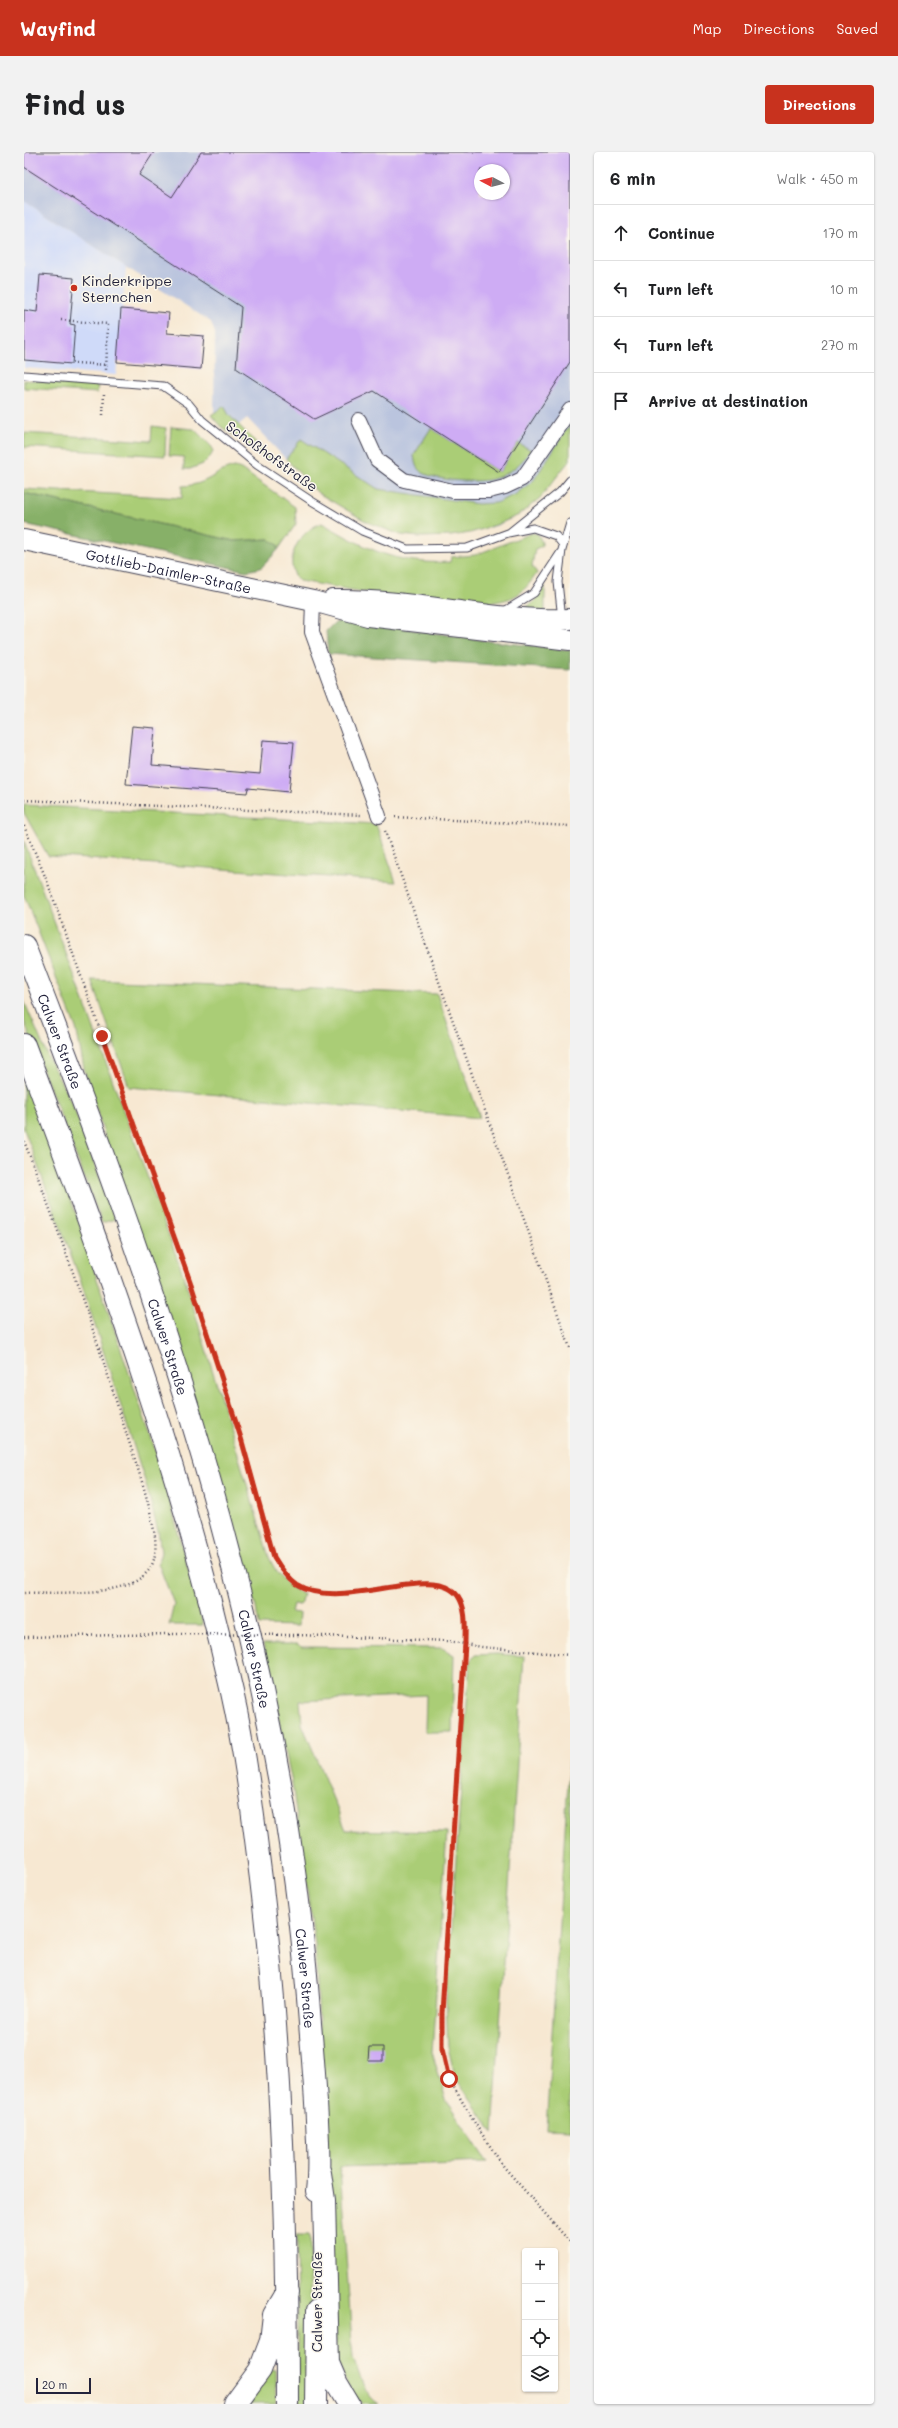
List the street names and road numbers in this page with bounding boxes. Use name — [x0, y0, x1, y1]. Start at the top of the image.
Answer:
street label: Schoßhofstraße — [222, 416, 322, 496]
street label: Gottlieb-Daimler-Straße — [84, 544, 253, 597]
street label: Calwer Straße — [34, 991, 87, 1092]
street label: Calwer Straße — [144, 1296, 193, 1397]
street label: Calwer Straße — [234, 1607, 275, 1710]
street label: Calwer Straße — [292, 1927, 320, 2029]
street label: Calwer Straße — [307, 2252, 326, 2352]

